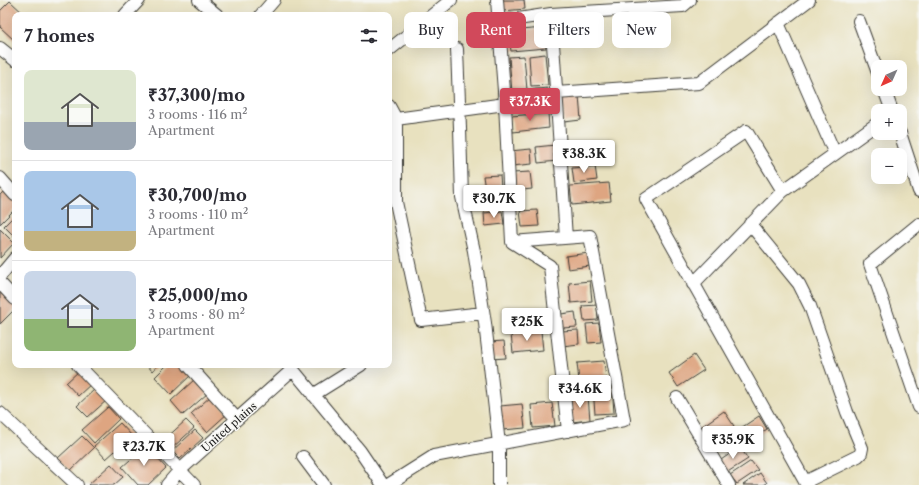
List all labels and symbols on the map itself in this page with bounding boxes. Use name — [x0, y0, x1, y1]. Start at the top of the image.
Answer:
north arrow — [871, 60, 907, 96]
pin: ₹37.3K — [497, 88, 563, 122]
pin: ₹38.3K — [551, 140, 617, 174]
pin: ₹30.7K — [461, 185, 527, 219]
pin: ₹25K — [503, 308, 551, 342]
pin: ₹34.6K — [547, 375, 613, 409]
street label: United plains — [198, 399, 260, 455]
pin: ₹35.9K — [700, 426, 766, 460]
pin: ₹23.7K — [111, 433, 177, 467]

